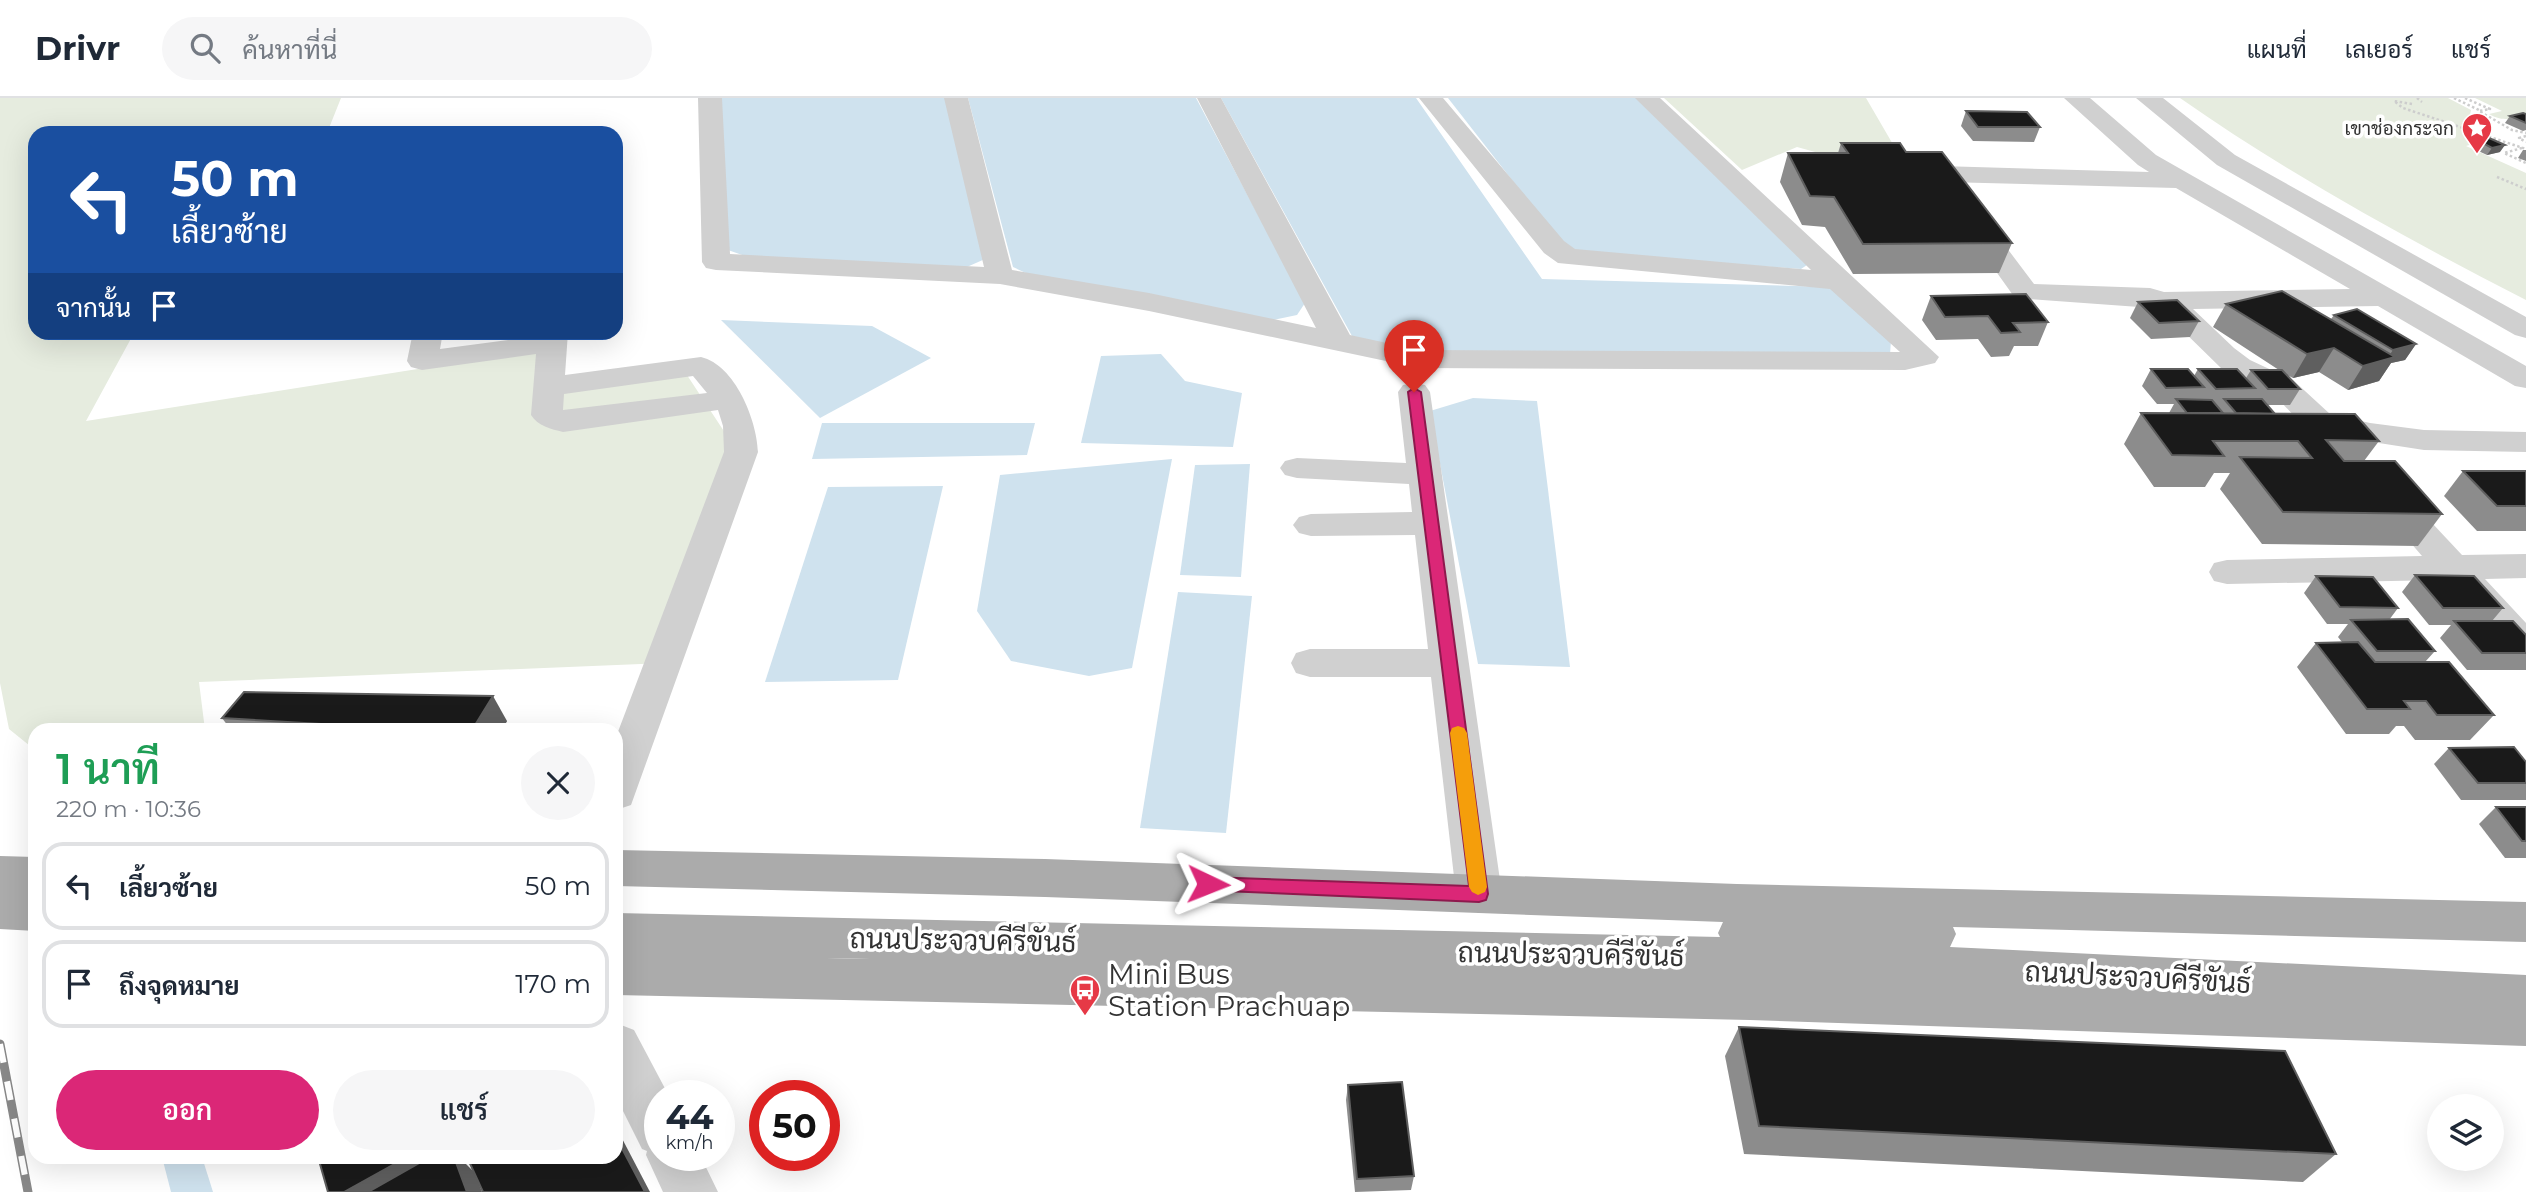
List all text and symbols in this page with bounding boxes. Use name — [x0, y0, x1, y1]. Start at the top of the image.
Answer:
search box — [162, 17, 652, 80]
text: Drivr — [35, 28, 120, 68]
icon: search — [186, 29, 224, 67]
text: ค้นหาที่นี่ — [242, 34, 337, 66]
text: แผนที่ — [2247, 35, 2307, 64]
text: เลเยอร์ — [2345, 35, 2413, 64]
text: แชร์ — [2451, 35, 2491, 64]
place icon: เขาช่องกระจก — [2460, 111, 2494, 155]
place label: เขาช่องกระจก — [2345, 117, 2454, 140]
text: 50 m — [171, 149, 299, 208]
icon: left — [56, 154, 147, 245]
text: เลี้ยวซ้าย — [171, 212, 288, 251]
icon: arrive — [145, 287, 183, 325]
text: จากนั้น — [56, 292, 131, 324]
pin — [1384, 320, 1444, 392]
icon: arrive — [1395, 331, 1433, 369]
text: 1 นาที — [56, 743, 160, 795]
button: close — [521, 746, 595, 820]
text: 220 m · 10:36 — [56, 795, 201, 823]
position arrow — [1171, 847, 1245, 921]
icon: left — [60, 867, 98, 905]
text: 50 m — [525, 870, 591, 902]
text: เลี้ยวซ้าย — [119, 872, 218, 904]
street label: ถนนประจวบคีรีขันธ์ — [849, 919, 1077, 959]
street label: ถนนประจวบคีรีขันธ์ — [1457, 933, 1685, 973]
street label: ถนนประจวบคีรีขันธ์ — [2024, 952, 2252, 1000]
place label: Mini Bus Station Prachuap — [1108, 957, 1350, 1023]
icon: arrive — [60, 965, 98, 1003]
text: 170 m — [515, 968, 591, 1000]
text: ถึงจุดหมาย — [119, 970, 240, 1002]
bus stop icon: Mini Bus Station Prachuap — [1068, 973, 1102, 1017]
button: ออก — [56, 1070, 319, 1150]
button: แชร์ — [333, 1070, 595, 1150]
speed limit sign: 50 — [749, 1080, 840, 1171]
map controls — [2427, 1094, 2504, 1171]
button: layers — [2427, 1094, 2504, 1171]
text: 44 — [665, 1095, 714, 1138]
text: km/h — [665, 1132, 714, 1154]

